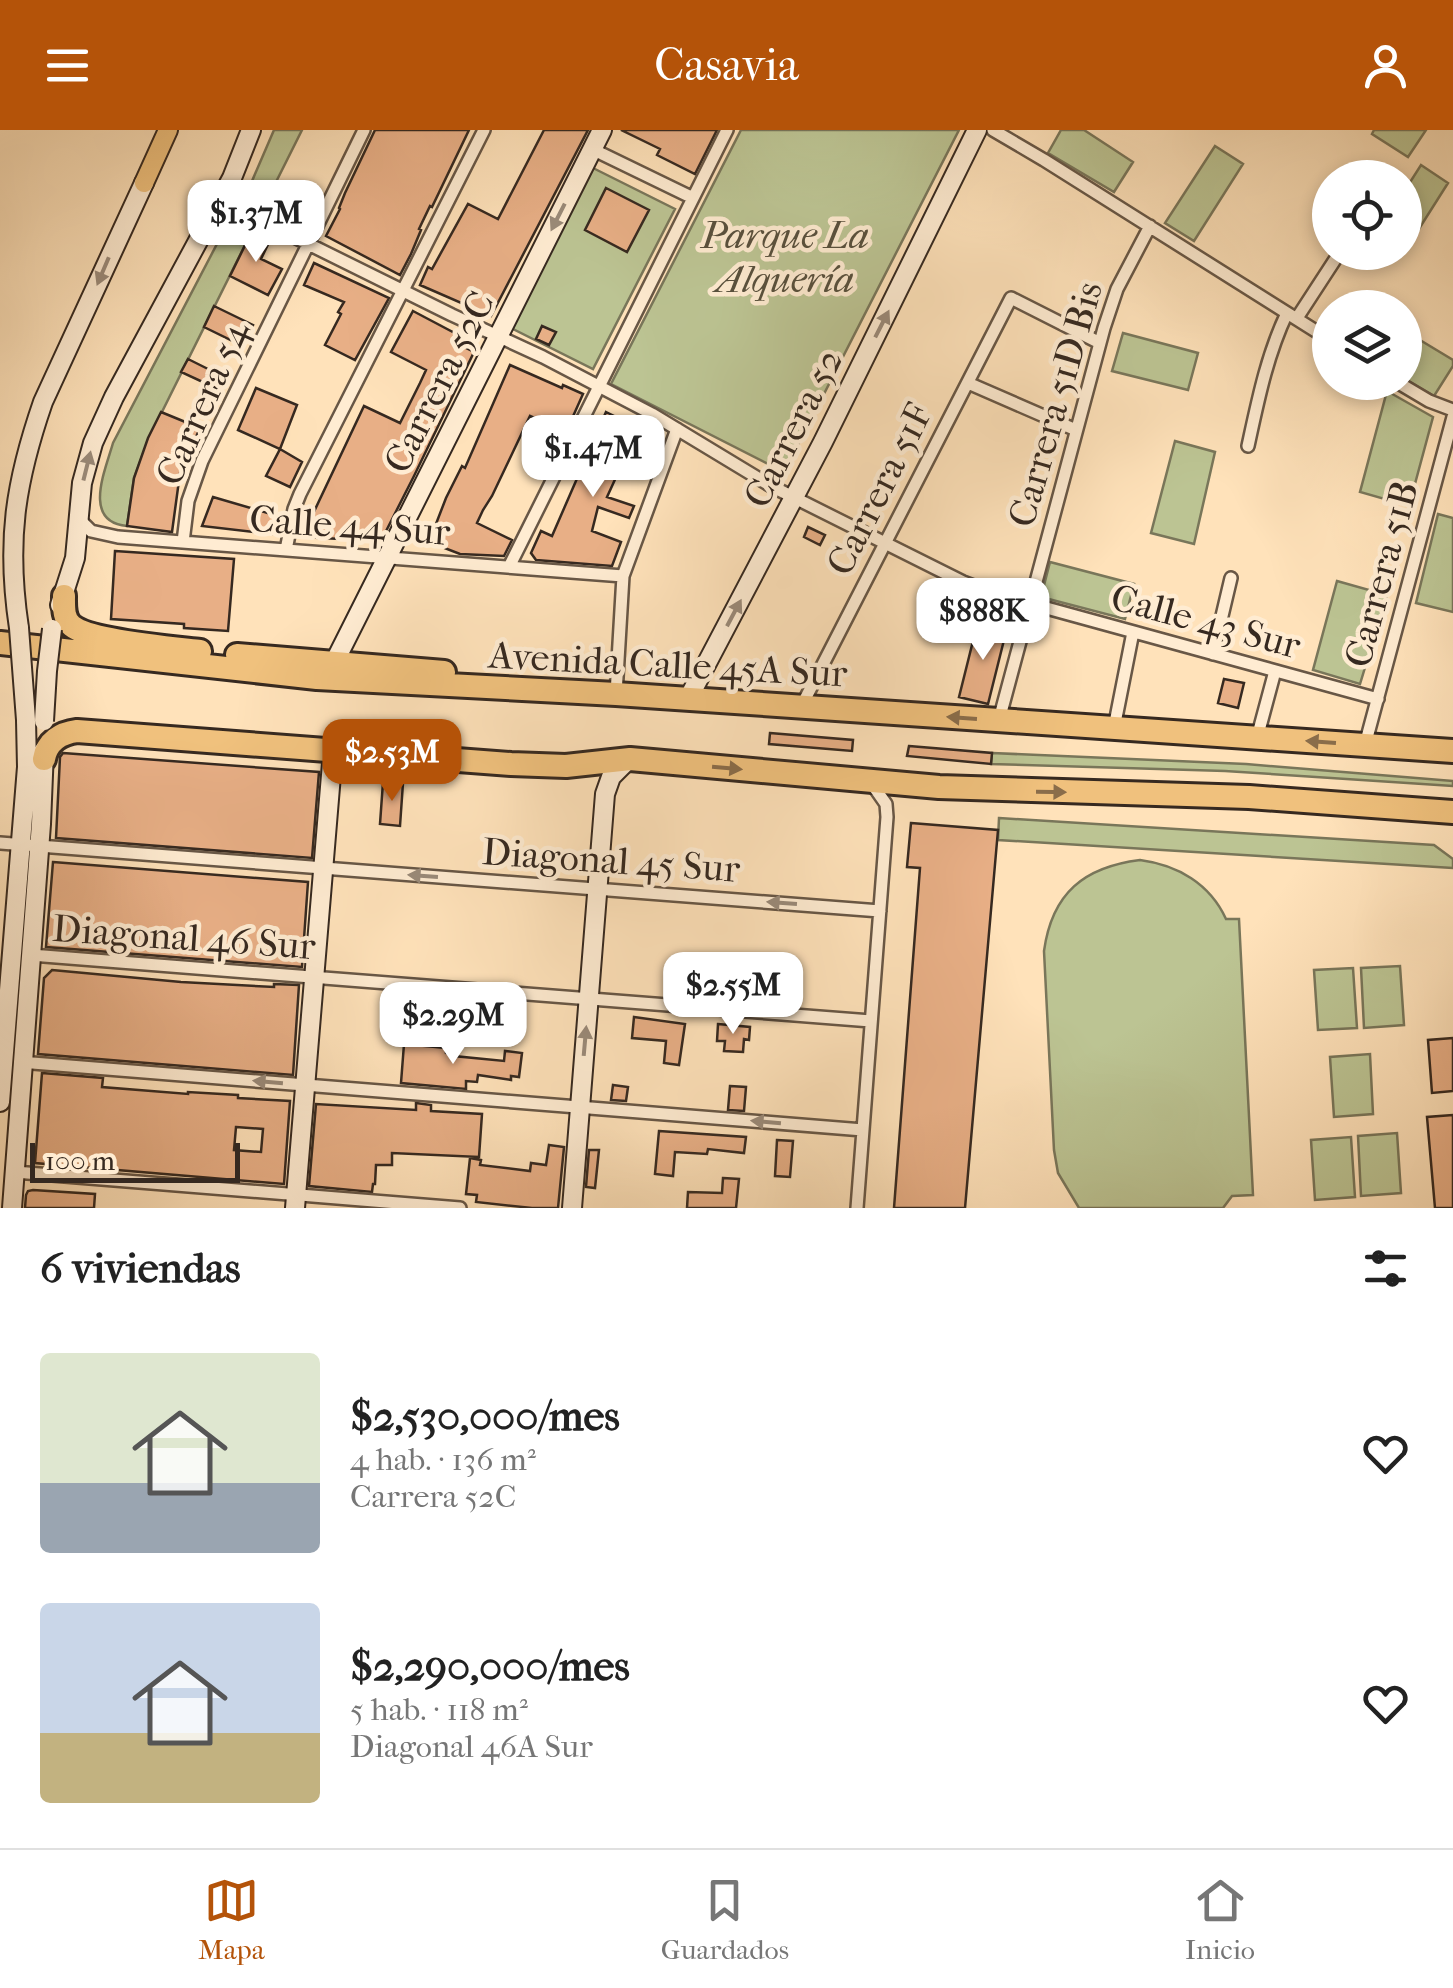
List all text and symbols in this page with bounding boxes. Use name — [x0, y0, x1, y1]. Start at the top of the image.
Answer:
icon: menu — [40, 38, 95, 93]
icon: person — [1358, 38, 1413, 93]
text: Casavia — [654, 39, 799, 92]
map controls — [1312, 160, 1422, 400]
button: locate — [1312, 160, 1422, 270]
pin: $1.37M — [175, 180, 337, 265]
text: $1.37M — [209, 194, 303, 231]
one-way arrow — [550, 203, 567, 232]
park label: Parque La Alquería — [699, 213, 869, 302]
one-way arrow — [95, 256, 111, 286]
street label: Carrera 51D Bis — [999, 276, 1112, 532]
street label: Carrera 52C — [375, 284, 504, 480]
button: layers — [1312, 290, 1422, 400]
one-way arrow — [873, 309, 890, 338]
street label: Carrera 54 — [146, 313, 259, 492]
street label: Carrera 52 — [734, 341, 853, 515]
street label: Carrera 51F — [817, 396, 942, 582]
pin: $1.47M — [512, 415, 674, 500]
text: $1.47M — [544, 429, 642, 466]
one-way arrow — [79, 450, 95, 481]
street label: Carrera 51B — [1335, 476, 1428, 672]
street label: Calle 44 Sur — [248, 496, 453, 555]
street label: Calle 43 Sur — [1106, 575, 1306, 669]
pin: $888K — [913, 578, 1053, 663]
text: $888K — [938, 592, 1028, 629]
one-way arrow — [725, 598, 742, 627]
street label: Avenida Calle 45A Sur — [486, 633, 849, 696]
one-way arrow — [945, 710, 977, 726]
pin: $2.53M — [311, 719, 473, 804]
text: $2.53M — [344, 733, 440, 770]
one-way arrow — [1304, 734, 1336, 750]
one-way arrow — [711, 760, 743, 776]
one-way arrow — [1035, 784, 1067, 800]
street label: Diagonal 45 Sur — [480, 829, 742, 892]
one-way arrow — [407, 867, 439, 883]
one-way arrow — [766, 895, 798, 911]
street label: Diagonal 46 Sur — [51, 906, 318, 969]
pin: $2.55M — [652, 952, 814, 1037]
text: $2.55M — [685, 966, 781, 1003]
pin: $2.29M — [372, 982, 534, 1067]
text: $2.29M — [402, 996, 504, 1033]
one-way arrow — [578, 1025, 594, 1056]
one-way arrow — [251, 1073, 283, 1089]
one-way arrow — [750, 1113, 781, 1129]
scale bar — [30, 1138, 240, 1182]
text: 100 m — [45, 1144, 115, 1177]
icon: filters — [1358, 1241, 1413, 1296]
text: 6 viviendas — [40, 1244, 240, 1293]
text: $2,530,000/mes — [350, 1392, 620, 1441]
icon: home — [120, 1393, 240, 1513]
icon: heart — [1358, 1426, 1413, 1481]
text: 4 hab. · 136 m² — [350, 1441, 536, 1478]
text: Carrera 52C — [350, 1478, 516, 1515]
text: $2,290,000/mes — [350, 1642, 630, 1691]
icon: home — [120, 1643, 240, 1763]
icon: heart — [1358, 1676, 1413, 1731]
text: 5 hab. · 118 m² — [350, 1691, 528, 1728]
text: Diagonal 46A Sur — [350, 1728, 593, 1765]
tab: Mapa — [198, 1873, 265, 1966]
tab: Guardados — [661, 1873, 789, 1966]
tab: Inicio — [1185, 1873, 1255, 1966]

